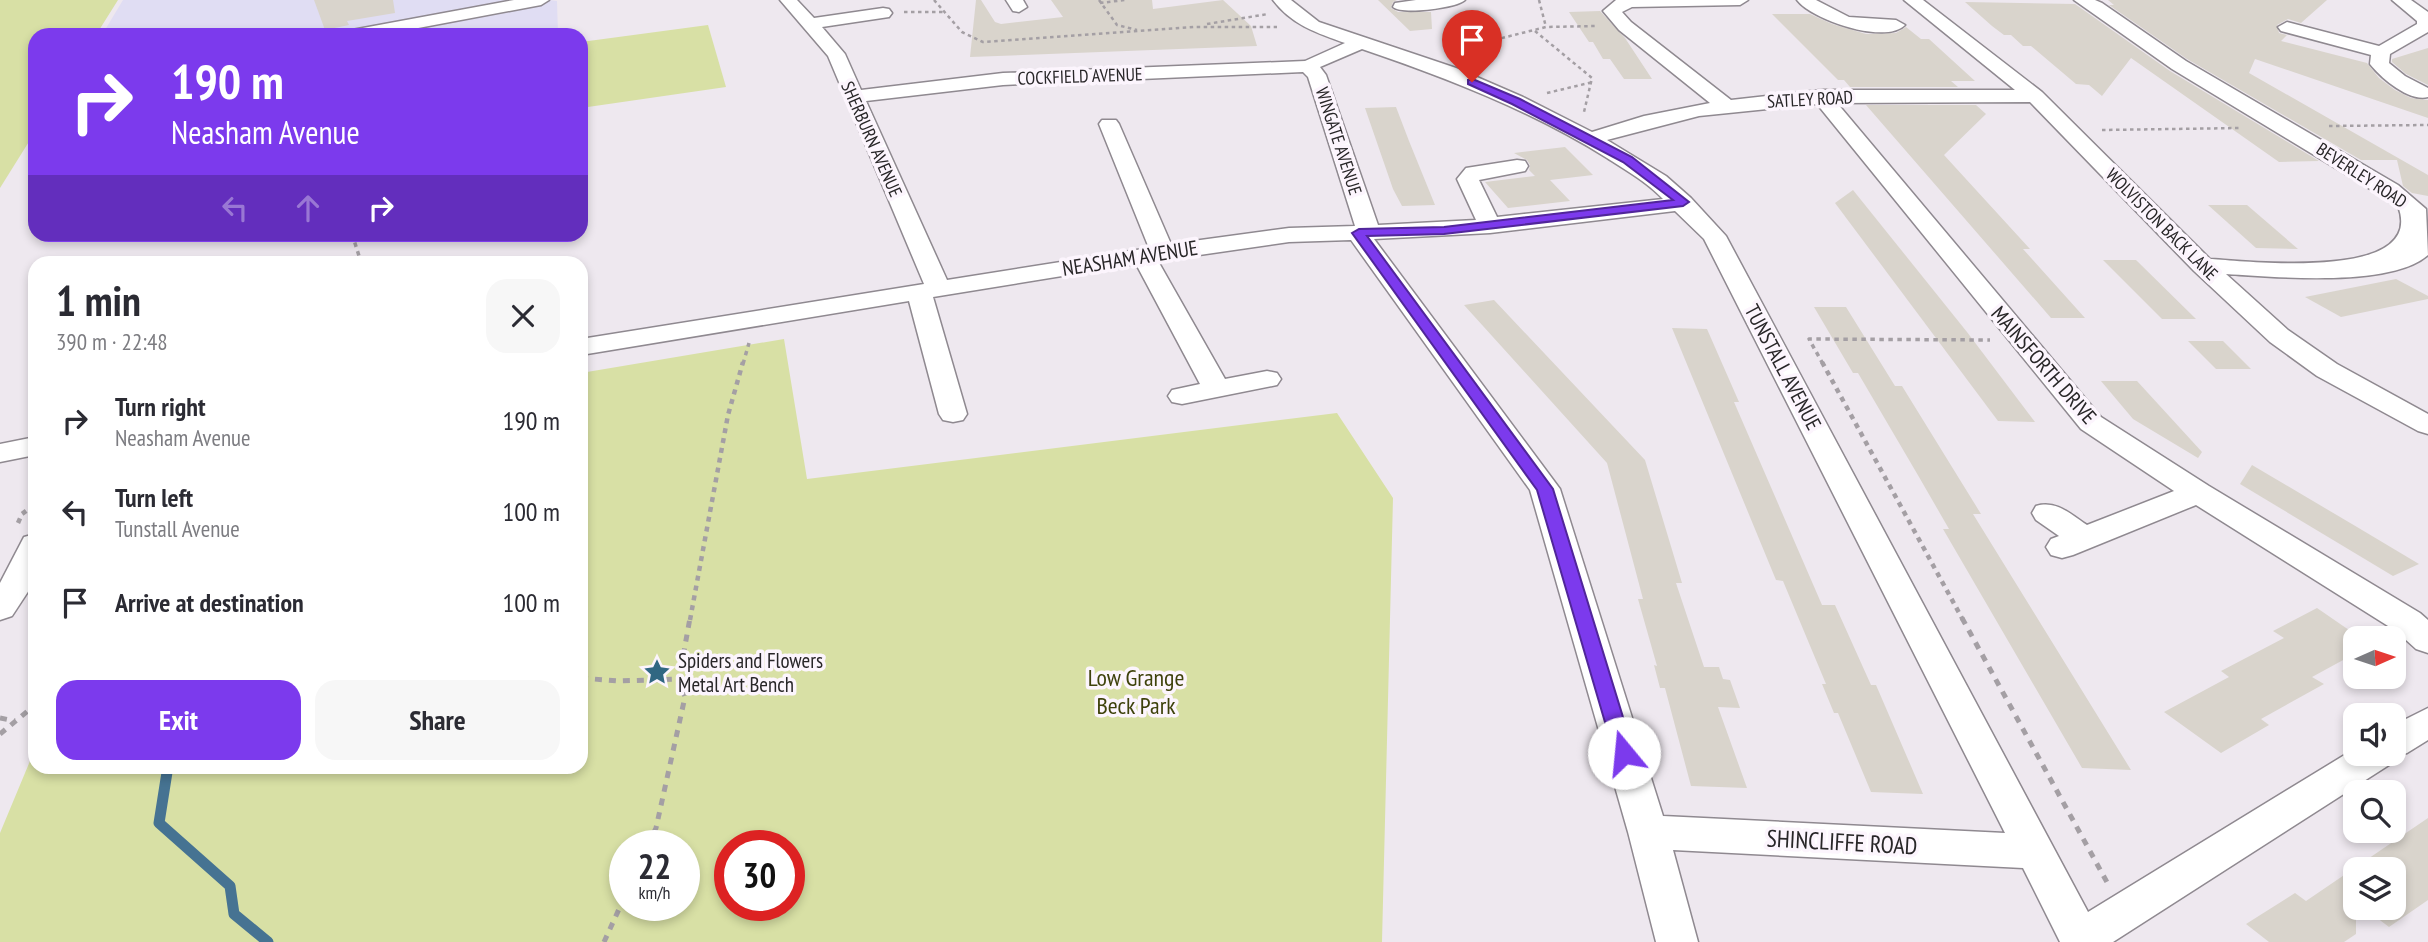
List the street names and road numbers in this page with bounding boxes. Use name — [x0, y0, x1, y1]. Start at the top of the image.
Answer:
street label: COCKFIELD AVENUE — [1017, 62, 1143, 90]
street label: SHERBURN AVENUE — [836, 78, 908, 200]
street label: WINGATE AVENUE — [1311, 84, 1367, 198]
street label: SATLEY ROAD — [1767, 85, 1853, 113]
street label: BEVERLEY ROAD — [2312, 137, 2412, 213]
street label: WOLVISTON BACK LANE — [2101, 163, 2223, 285]
street label: NEASHAM AVENUE — [1060, 234, 1200, 282]
street label: TUNSTALL AVENUE — [1739, 300, 1827, 434]
street label: MAINSFORTH DRIVE — [1985, 300, 2103, 430]
street label: SHINCLIFFE ROAD — [1766, 823, 1918, 861]

